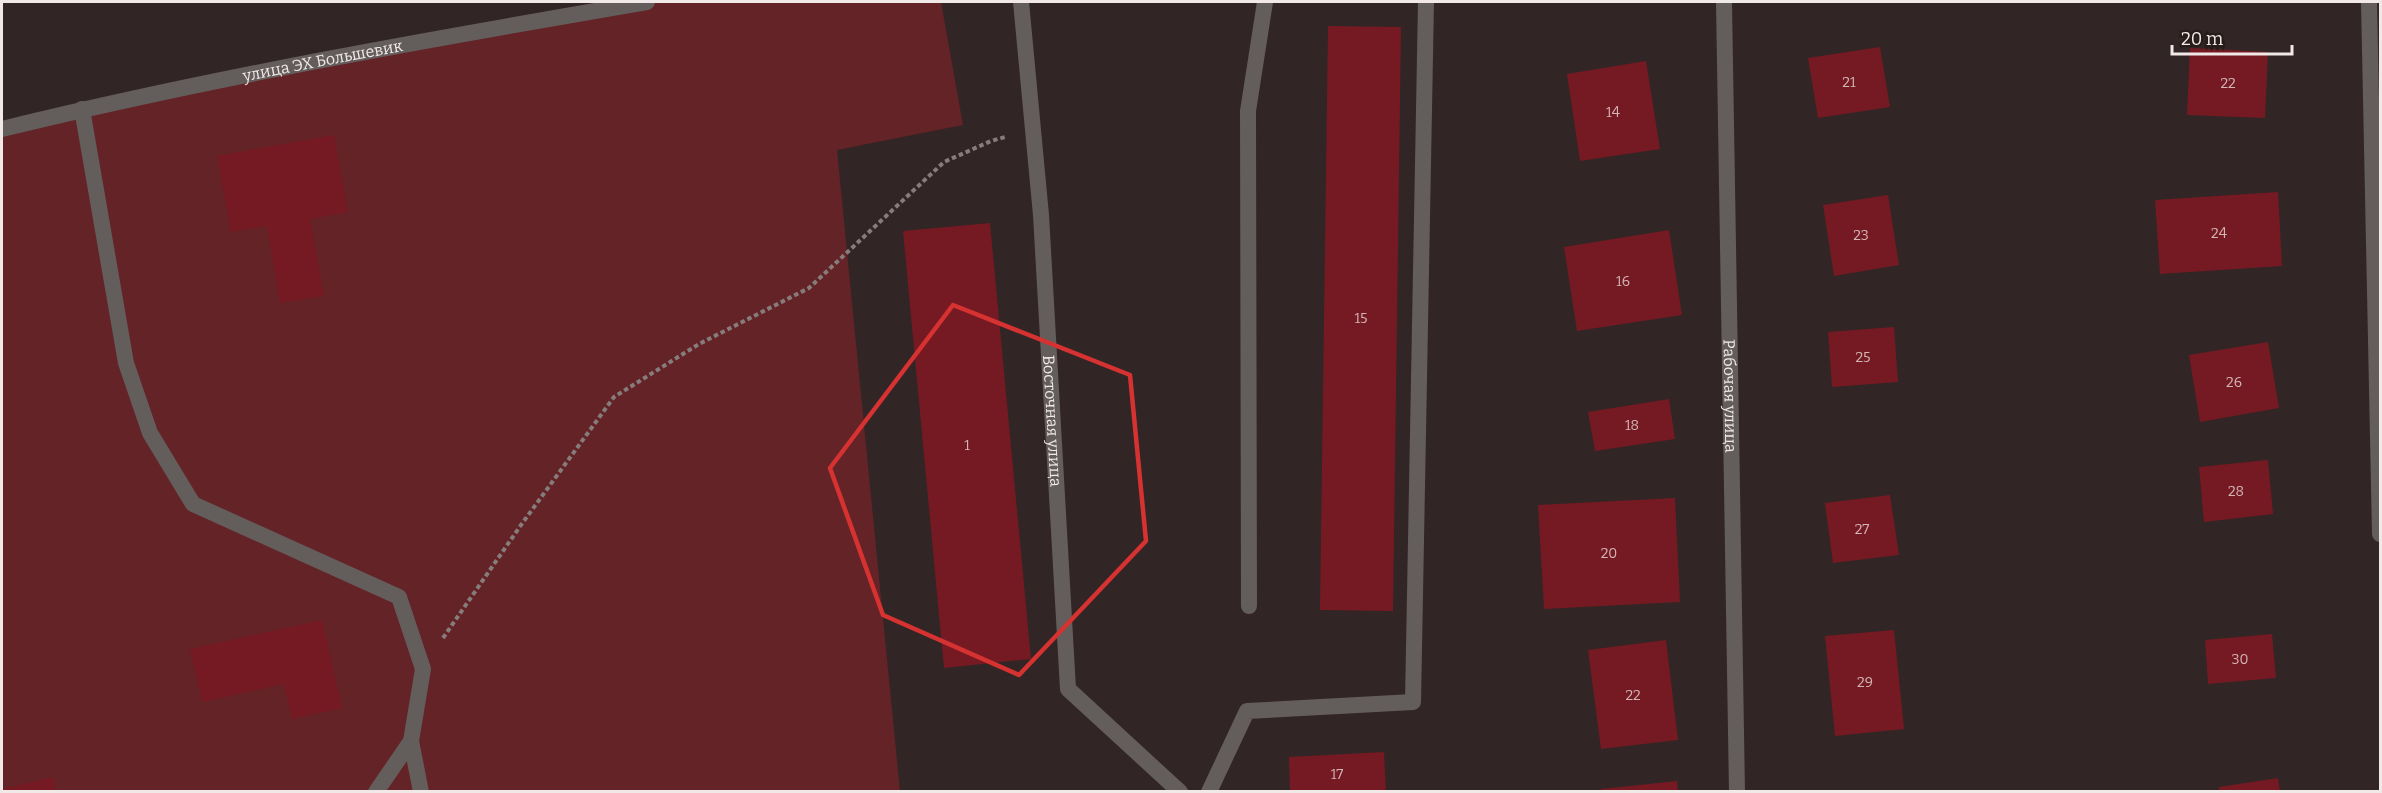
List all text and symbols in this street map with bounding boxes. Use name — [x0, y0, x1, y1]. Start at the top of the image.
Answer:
scale bar — [2172, 18, 2292, 56]
text: 20 m — [2181, 28, 2223, 50]
street label: улица ЭХ Большевик — [240, 36, 405, 86]
house number: 21 — [1842, 74, 1856, 91]
house number: 22 — [2220, 75, 2236, 92]
house number: 14 — [1606, 104, 1620, 121]
house number: 24 — [2211, 225, 2227, 242]
house number: 23 — [1853, 227, 1869, 244]
house number: 16 — [1616, 273, 1630, 290]
house number: 15 — [1354, 310, 1368, 327]
street label: Рабочая улица — [1720, 339, 1740, 453]
house number: 25 — [1855, 349, 1871, 366]
street label: Восточная улица — [1039, 354, 1065, 487]
house number: 26 — [2226, 374, 2242, 391]
house number: 18 — [1625, 417, 1639, 434]
house number: 1 — [964, 437, 970, 454]
house number: 28 — [2228, 483, 2244, 500]
house number: 27 — [1855, 521, 1869, 538]
house number: 20 — [1601, 545, 1617, 562]
house number: 30 — [2232, 651, 2248, 668]
house number: 29 — [1857, 674, 1873, 691]
house number: 22 — [1625, 687, 1641, 704]
house number: 17 — [1331, 766, 1343, 783]

